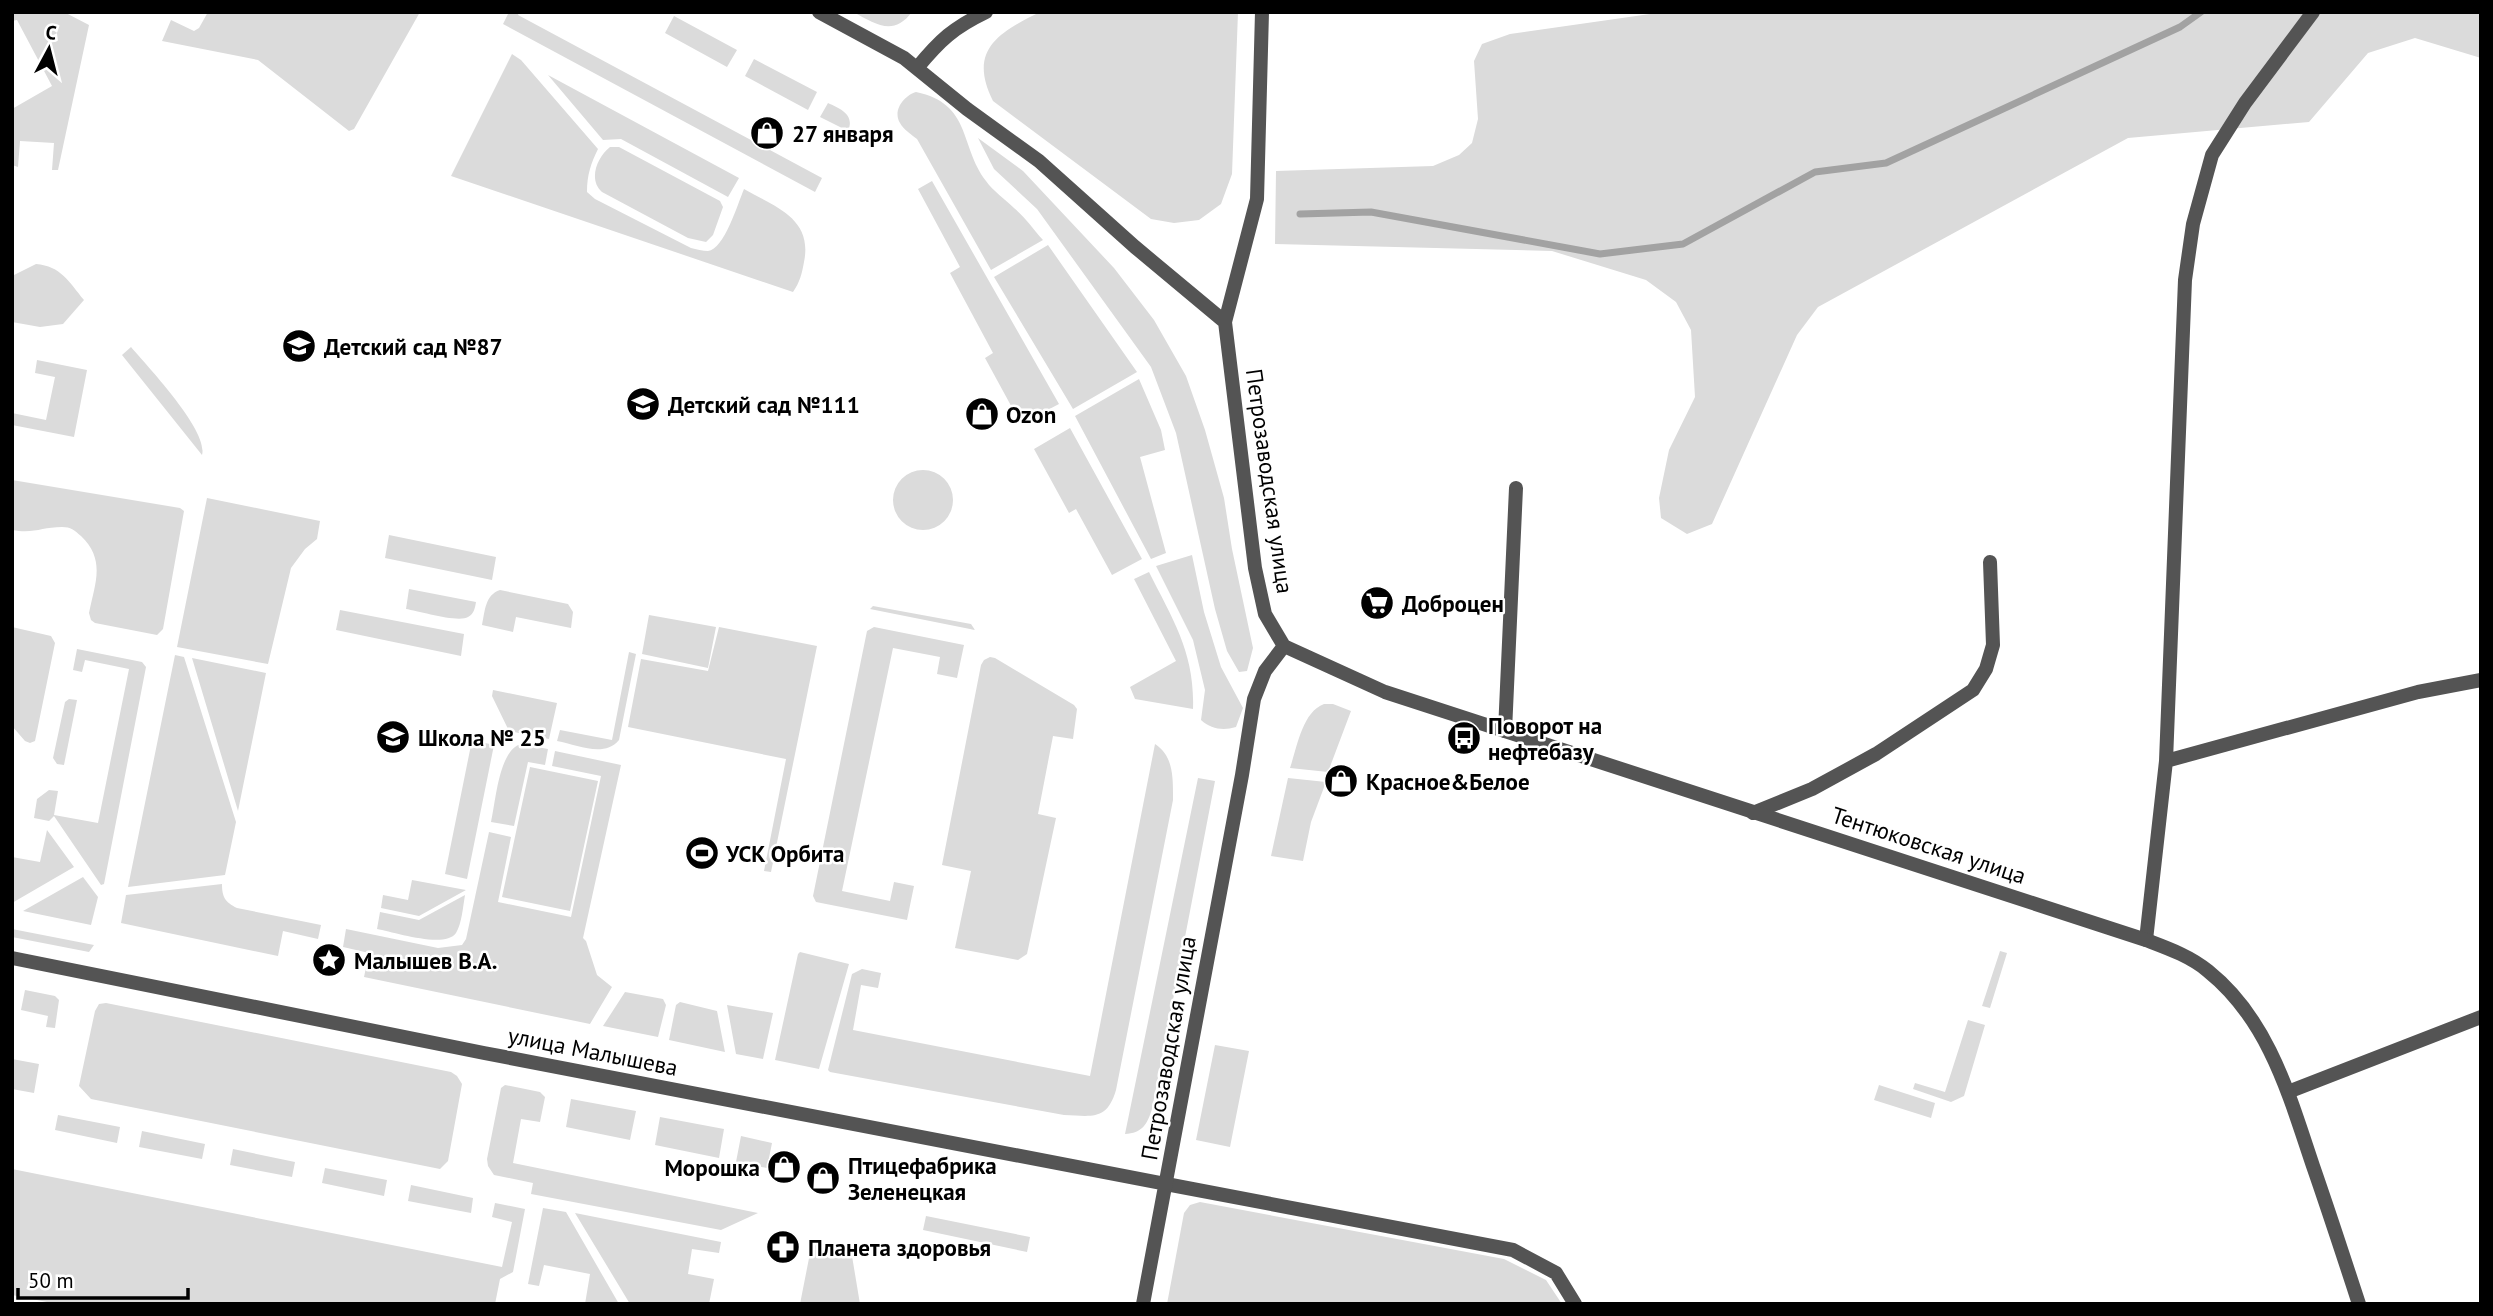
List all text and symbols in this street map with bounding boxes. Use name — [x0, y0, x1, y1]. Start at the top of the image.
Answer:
north arrow — [14, 14, 84, 84]
text: С — [44, 20, 58, 45]
shop icon: 27 января — [748, 114, 786, 152]
place label: 27 января — [792, 119, 894, 148]
school or university icon: Детский сад №87 — [280, 327, 318, 365]
place label: Детский сад №87 — [324, 332, 503, 361]
street label: Петрозаводская улица — [1240, 367, 1300, 595]
school or university icon: Детский сад №111 — [624, 385, 662, 423]
place label: Детский сад №111 — [668, 390, 860, 419]
shop icon: Ozon — [963, 395, 1001, 433]
place label: Ozon — [1006, 400, 1056, 429]
supermarket icon: Доброцен — [1358, 584, 1396, 622]
place label: Доброцен — [1402, 589, 1504, 618]
place label: Поворот на нефтебазу — [1488, 711, 1602, 766]
school or university icon: Школа № 25 — [374, 718, 412, 756]
bus stop icon: Поворот на нефтебазу — [1445, 719, 1483, 757]
place label: Школа № 25 — [418, 723, 546, 752]
shop icon: Красное&Белое — [1322, 762, 1360, 800]
place label: Красное&Белое — [1366, 767, 1530, 796]
street label: Тентюковская улица — [1828, 800, 2030, 890]
sports icon: УСК Орбита — [683, 834, 721, 872]
place label: УСК Орбита — [725, 839, 844, 868]
street label: Петрозаводская улица — [1134, 934, 1202, 1162]
place icon: Малышев В.А. — [310, 941, 348, 979]
place label: Малышев В.А. — [354, 946, 497, 975]
street label: улица Малышева — [506, 1020, 680, 1082]
shop icon: Морошка — [765, 1148, 803, 1186]
place label: Птицефабрика Зеленецкая — [848, 1151, 997, 1206]
place label: Морошка — [664, 1153, 760, 1182]
shop icon: Птицефабрика Зеленецкая — [804, 1159, 842, 1197]
pharmacy icon: Планета здоровья — [764, 1228, 802, 1266]
place label: Планета здоровья — [808, 1233, 991, 1262]
scale bar — [18, 1256, 187, 1300]
text: 50 m — [28, 1267, 74, 1294]

